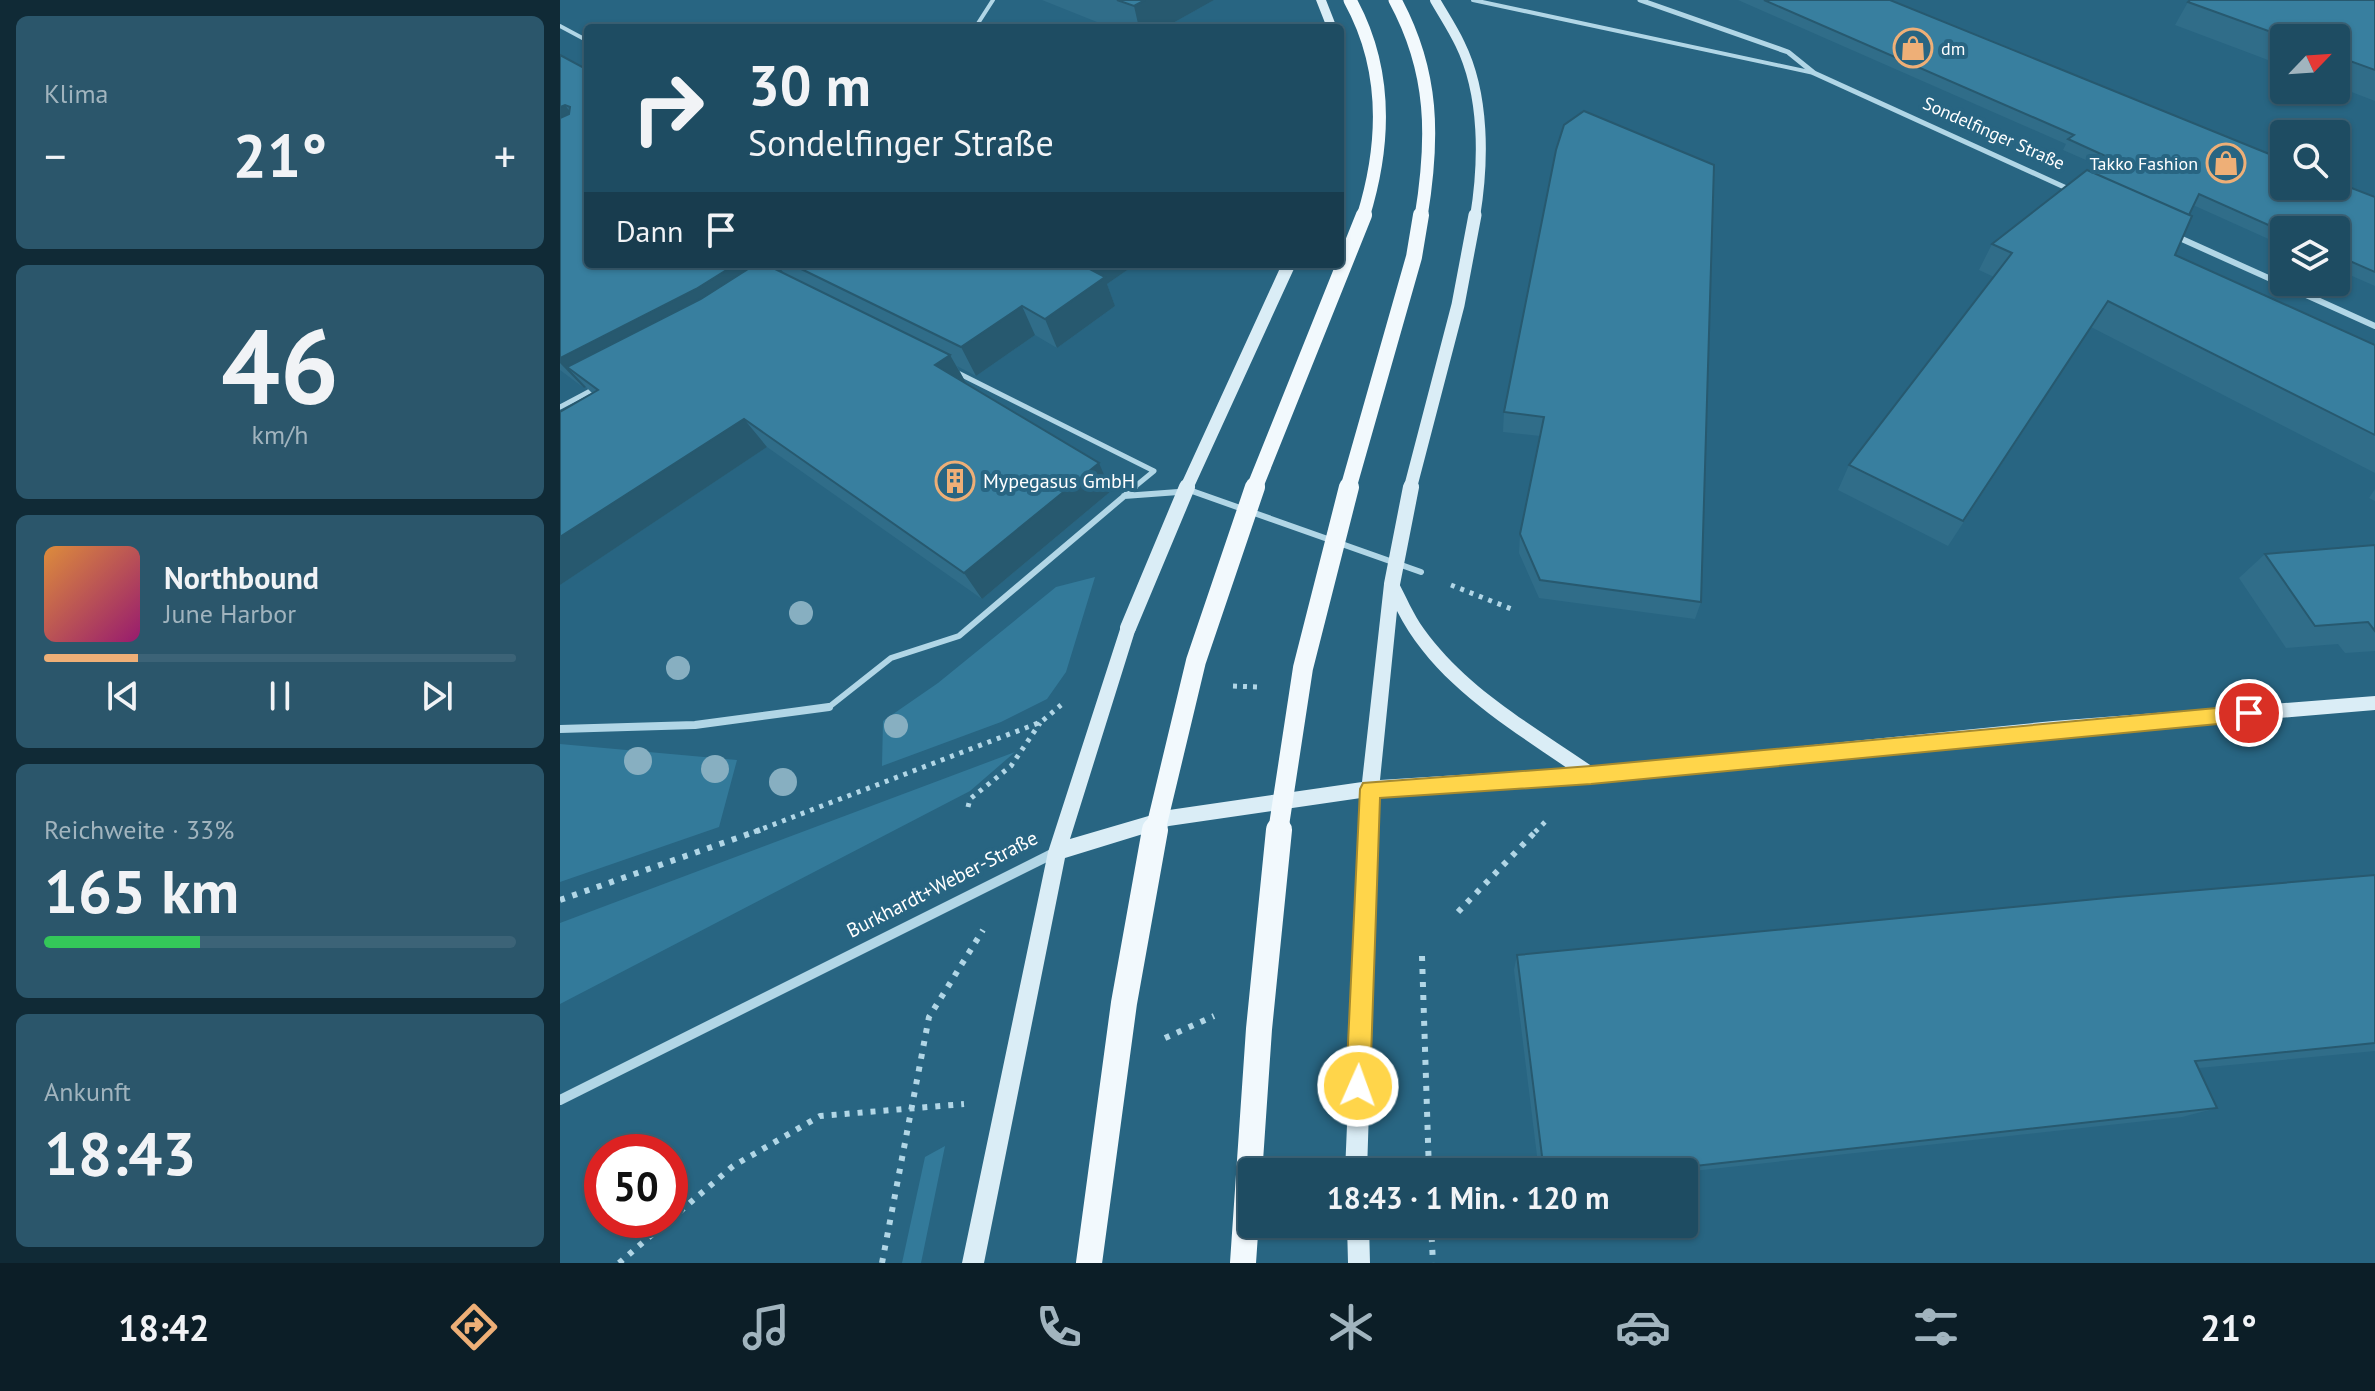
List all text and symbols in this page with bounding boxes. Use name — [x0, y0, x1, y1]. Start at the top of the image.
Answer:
north arrow — [2270, 24, 2350, 104]
map controls — [2270, 24, 2350, 296]
shop icon: dm — [1892, 27, 1934, 69]
place label: dm — [1941, 37, 1965, 60]
text: 30 m — [748, 49, 871, 121]
icon: right — [616, 56, 720, 160]
text: Klima — [44, 77, 108, 110]
street label: Sondelfinger Straße — [1919, 91, 2069, 175]
text: 21° — [233, 116, 327, 194]
text: Sondelfinger Straße — [748, 119, 1054, 166]
button: search — [2270, 120, 2350, 200]
text: − — [44, 127, 66, 184]
text: + — [494, 127, 516, 184]
shop icon: Takko Fashion — [2205, 142, 2247, 184]
place label: Takko Fashion — [2090, 152, 2198, 175]
icon: arrive — [699, 208, 743, 252]
text: Dann — [616, 211, 683, 250]
button: layers — [2270, 216, 2350, 296]
text: 46 — [221, 298, 339, 433]
text: km/h — [252, 418, 309, 451]
building icon: Mypegasus GmbH — [934, 460, 976, 502]
place label: Mypegasus GmbH — [983, 468, 1135, 494]
text: Northbound — [164, 558, 319, 597]
text: June Harbor — [164, 597, 296, 630]
icon: previous — [101, 674, 145, 718]
icon: pause — [258, 674, 302, 718]
icon: next — [415, 674, 459, 718]
pin — [2215, 679, 2283, 747]
icon: arrive — [2227, 691, 2271, 735]
text: Reichweite · 33% — [44, 813, 234, 846]
street label: Burkhardt+Weber-Straße — [842, 824, 1042, 944]
text: 165 km — [44, 852, 239, 930]
position arrow — [1316, 1044, 1400, 1128]
text: Ankunft — [44, 1075, 131, 1108]
text: 18:43 — [44, 1114, 196, 1192]
speed limit sign: 50 — [584, 1134, 688, 1238]
text: 18:43 · 1 Min. · 120 m — [1327, 1178, 1609, 1217]
icon: directions — [446, 1299, 502, 1355]
icon: music — [738, 1299, 794, 1355]
icon: phone — [1031, 1299, 1087, 1355]
icon: climate — [1323, 1299, 1379, 1355]
icon: car — [1615, 1299, 1671, 1355]
icon: filters — [1908, 1299, 1964, 1355]
text: 18:42 — [118, 1304, 210, 1351]
text: 21° — [2200, 1304, 2257, 1351]

